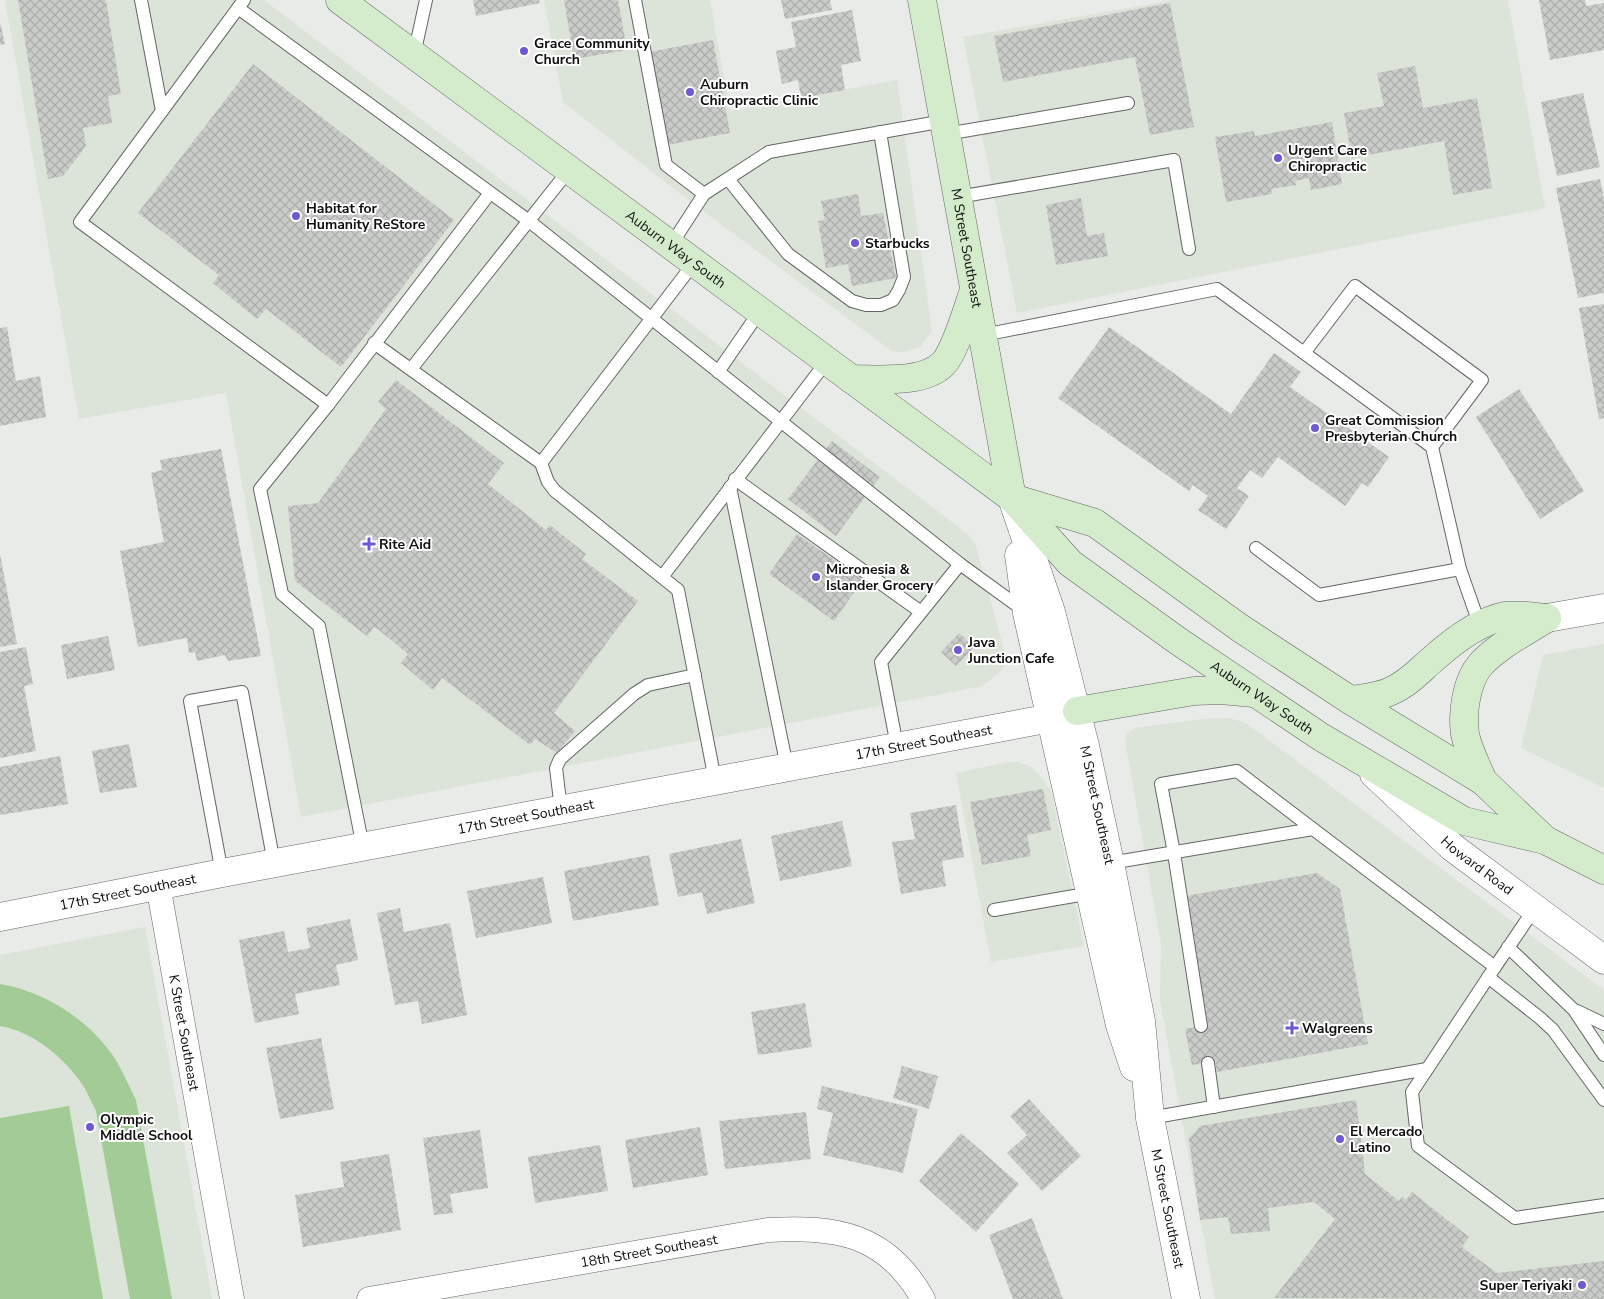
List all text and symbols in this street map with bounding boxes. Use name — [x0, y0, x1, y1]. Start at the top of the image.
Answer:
place label: Grace Community Church — [534, 34, 650, 69]
marker: Grace Community Church — [518, 45, 530, 57]
place label: Auburn Chiropractic Clinic — [700, 75, 818, 110]
marker: Auburn Chiropractic Clinic — [684, 86, 696, 98]
place label: Urgent Care Chiropractic — [1288, 141, 1367, 176]
marker: Urgent Care Chiropractic — [1272, 152, 1284, 164]
street label: M Street Southeast — [946, 187, 986, 309]
place label: Habitat for Humanity ReStore — [306, 199, 426, 234]
street label: Auburn Way South — [621, 206, 730, 293]
marker: Habitat for Humanity ReStore — [290, 210, 302, 222]
place label: Starbucks — [865, 234, 930, 253]
marker: Starbucks — [849, 237, 861, 249]
place label: Great Commission Presbyterian Church — [1325, 411, 1457, 446]
marker: Great Commission Presbyterian Church — [1309, 422, 1321, 434]
place label: Rite Aid — [379, 535, 431, 554]
marker: Rite Aid — [363, 538, 375, 550]
place label: Micronesia & Islander Grocery — [826, 560, 934, 595]
marker: Micronesia & Islander Grocery — [810, 571, 822, 583]
place label: Java Junction Cafe — [967, 633, 1055, 668]
marker: Java Junction Cafe — [952, 644, 964, 656]
street label: Auburn Way South — [1206, 656, 1317, 739]
street label: 17th Street Southeast — [854, 720, 994, 764]
street label: M Street Southeast — [1075, 744, 1119, 866]
street label: 17th Street Southeast — [456, 795, 596, 839]
street label: Howard Road — [1436, 832, 1517, 899]
street label: 17th Street Southeast — [58, 869, 198, 915]
street label: K Street Southeast — [164, 973, 204, 1092]
place label: Walgreens — [1302, 1019, 1373, 1038]
marker: Walgreens — [1286, 1022, 1298, 1034]
place label: Olympic Middle School — [100, 1110, 193, 1145]
marker: Olympic Middle School — [84, 1121, 96, 1133]
place label: El Mercado Latino — [1350, 1122, 1422, 1157]
marker: El Mercado Latino — [1334, 1133, 1346, 1145]
street label: M Street Southeast — [1146, 1147, 1189, 1270]
street label: 18th Street Southeast — [579, 1230, 719, 1272]
place label: Super Teriyaki — [1480, 1276, 1572, 1295]
marker: Super Teriyaki — [1576, 1279, 1588, 1291]

